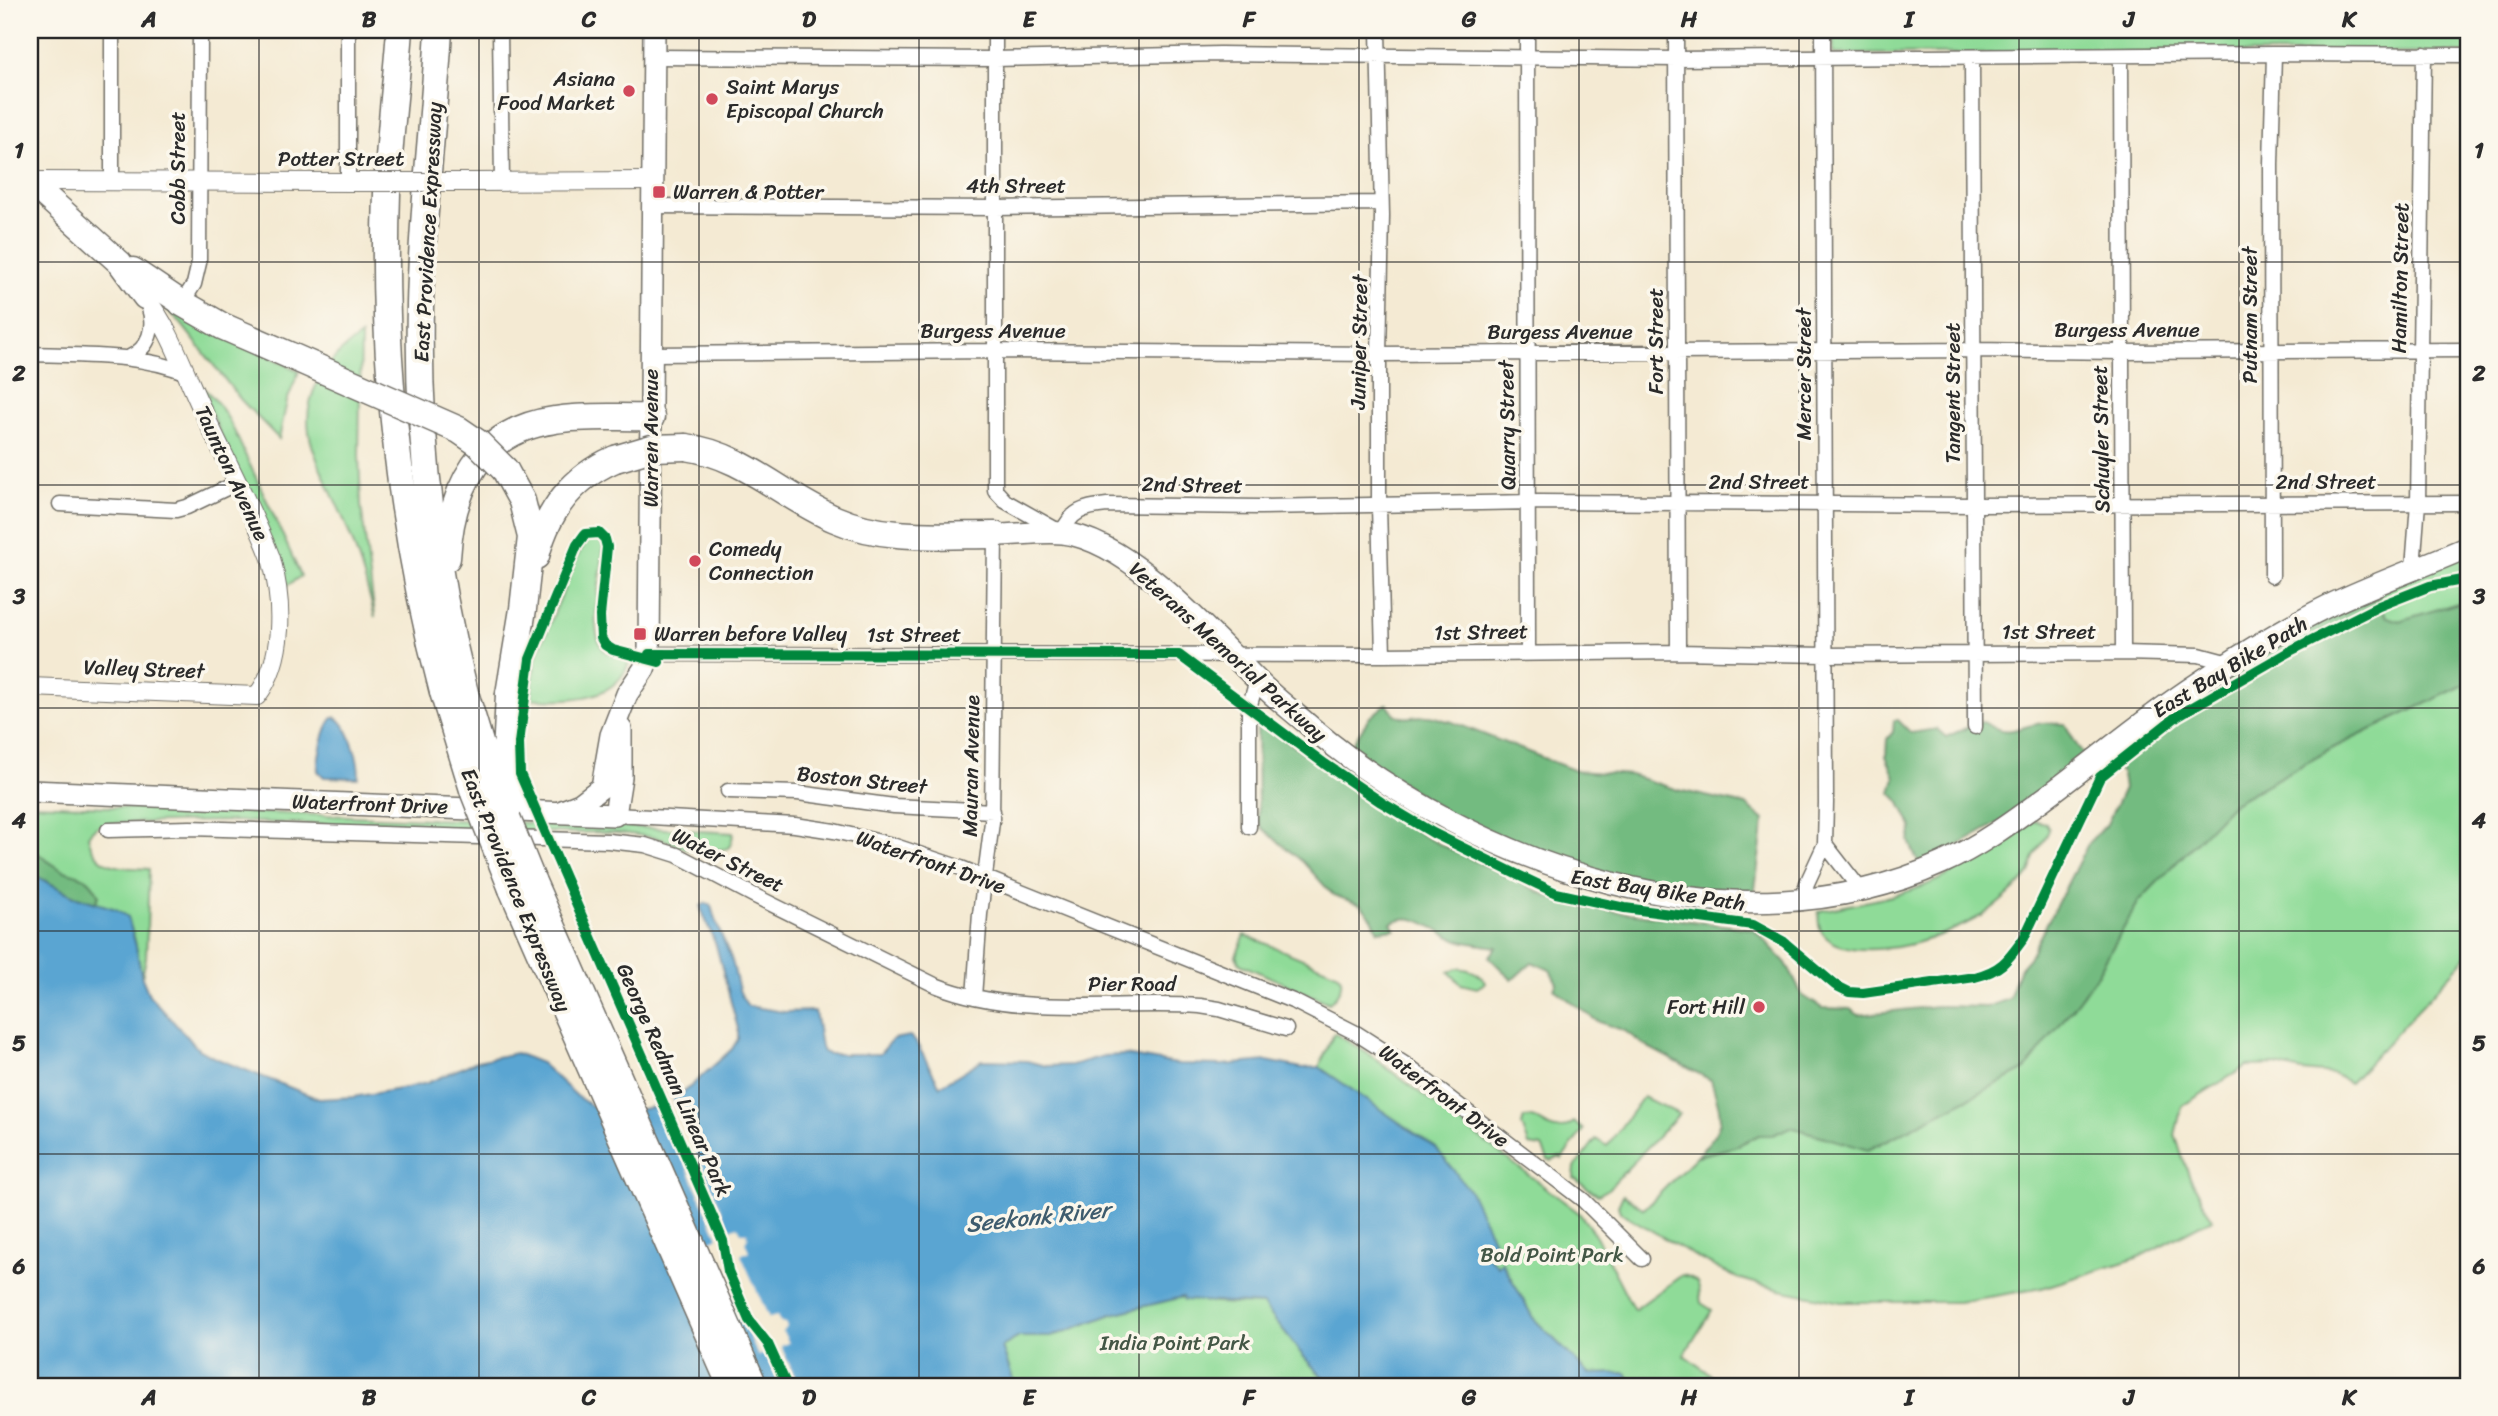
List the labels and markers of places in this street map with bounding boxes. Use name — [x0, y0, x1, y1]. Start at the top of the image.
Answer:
place label: Asiana Food Market — [497, 60, 615, 122]
place label: Saint Marys Episcopal Church — [726, 68, 884, 130]
marker: Asiana Food Market — [621, 83, 637, 99]
marker: Saint Marys Episcopal Church — [704, 91, 720, 107]
place label: Warren & Potter — [673, 173, 825, 211]
marker: Warren & Potter — [651, 184, 667, 200]
place label: Comedy Connection — [709, 530, 814, 592]
marker: Comedy Connection — [687, 553, 703, 569]
place label: Warren before Valley — [654, 615, 847, 653]
marker: Warren before Valley — [632, 626, 648, 642]
place label: Fort Hill — [1667, 988, 1746, 1026]
marker: Fort Hill — [1751, 999, 1767, 1015]

